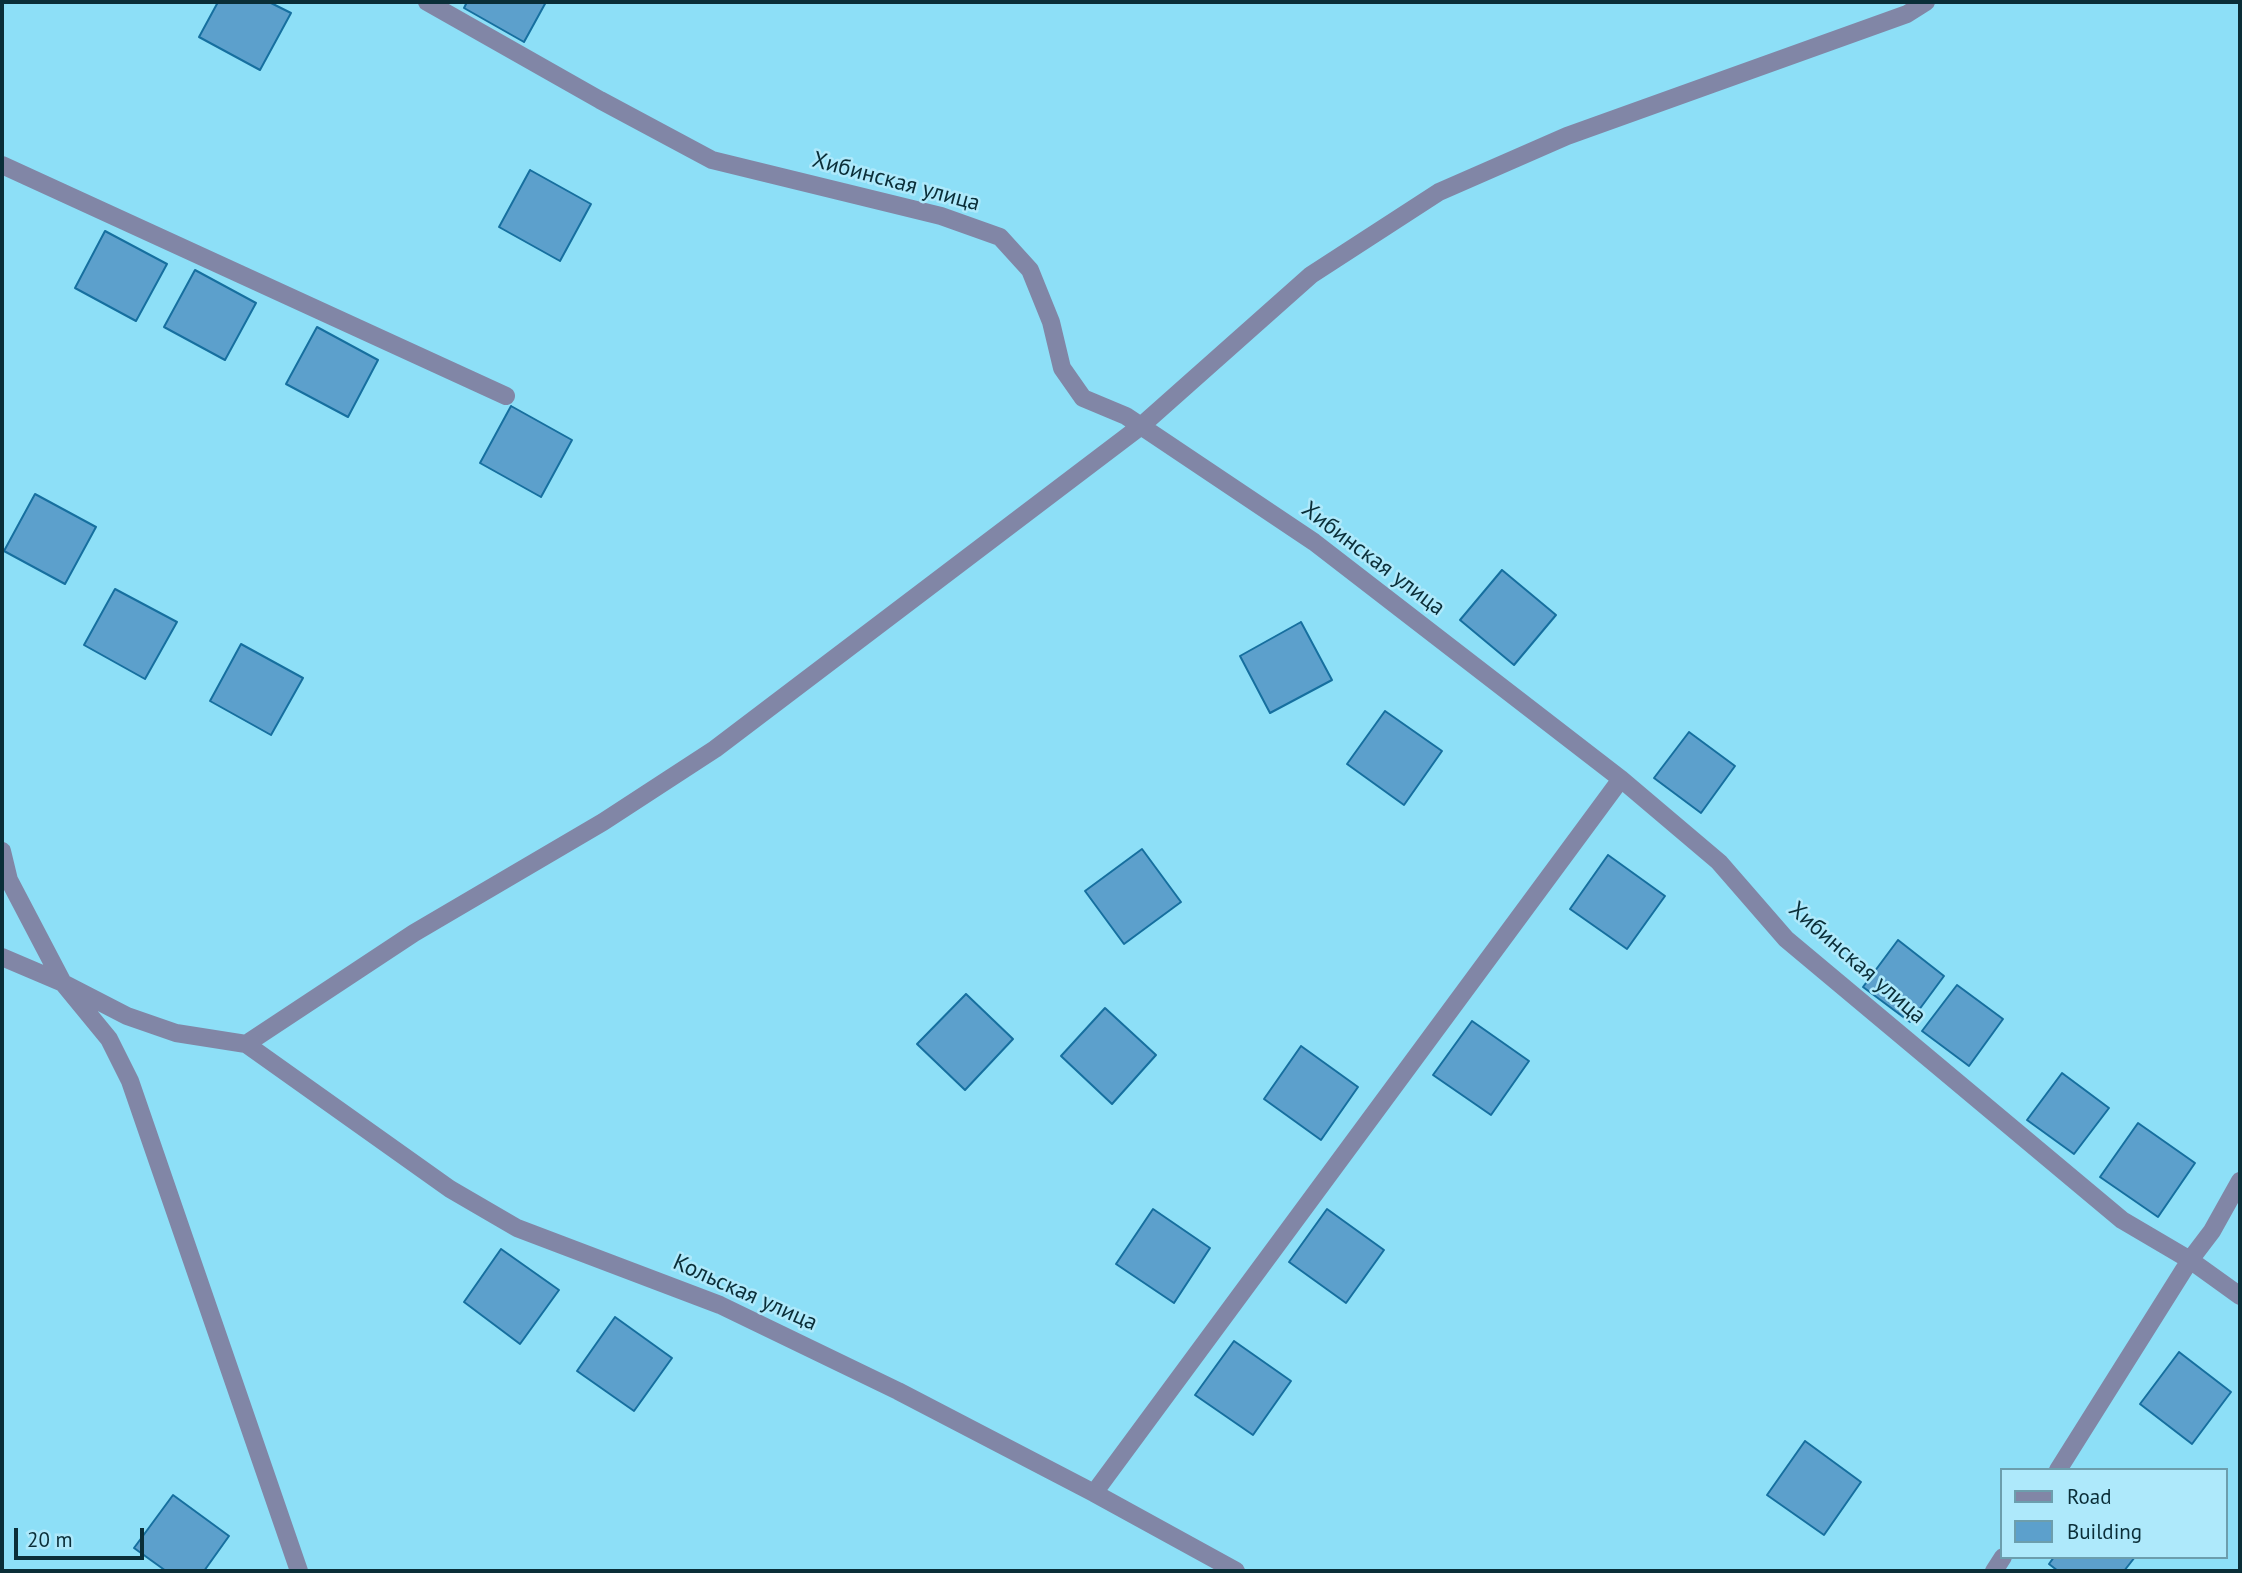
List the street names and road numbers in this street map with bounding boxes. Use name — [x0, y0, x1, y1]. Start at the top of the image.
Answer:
street label: Хибинская улица — [809, 146, 983, 218]
street label: Хибинская улица — [1296, 496, 1450, 622]
street label: Хибинская улица — [1783, 896, 1931, 1030]
street label: Кольская улица — [669, 1249, 821, 1337]

